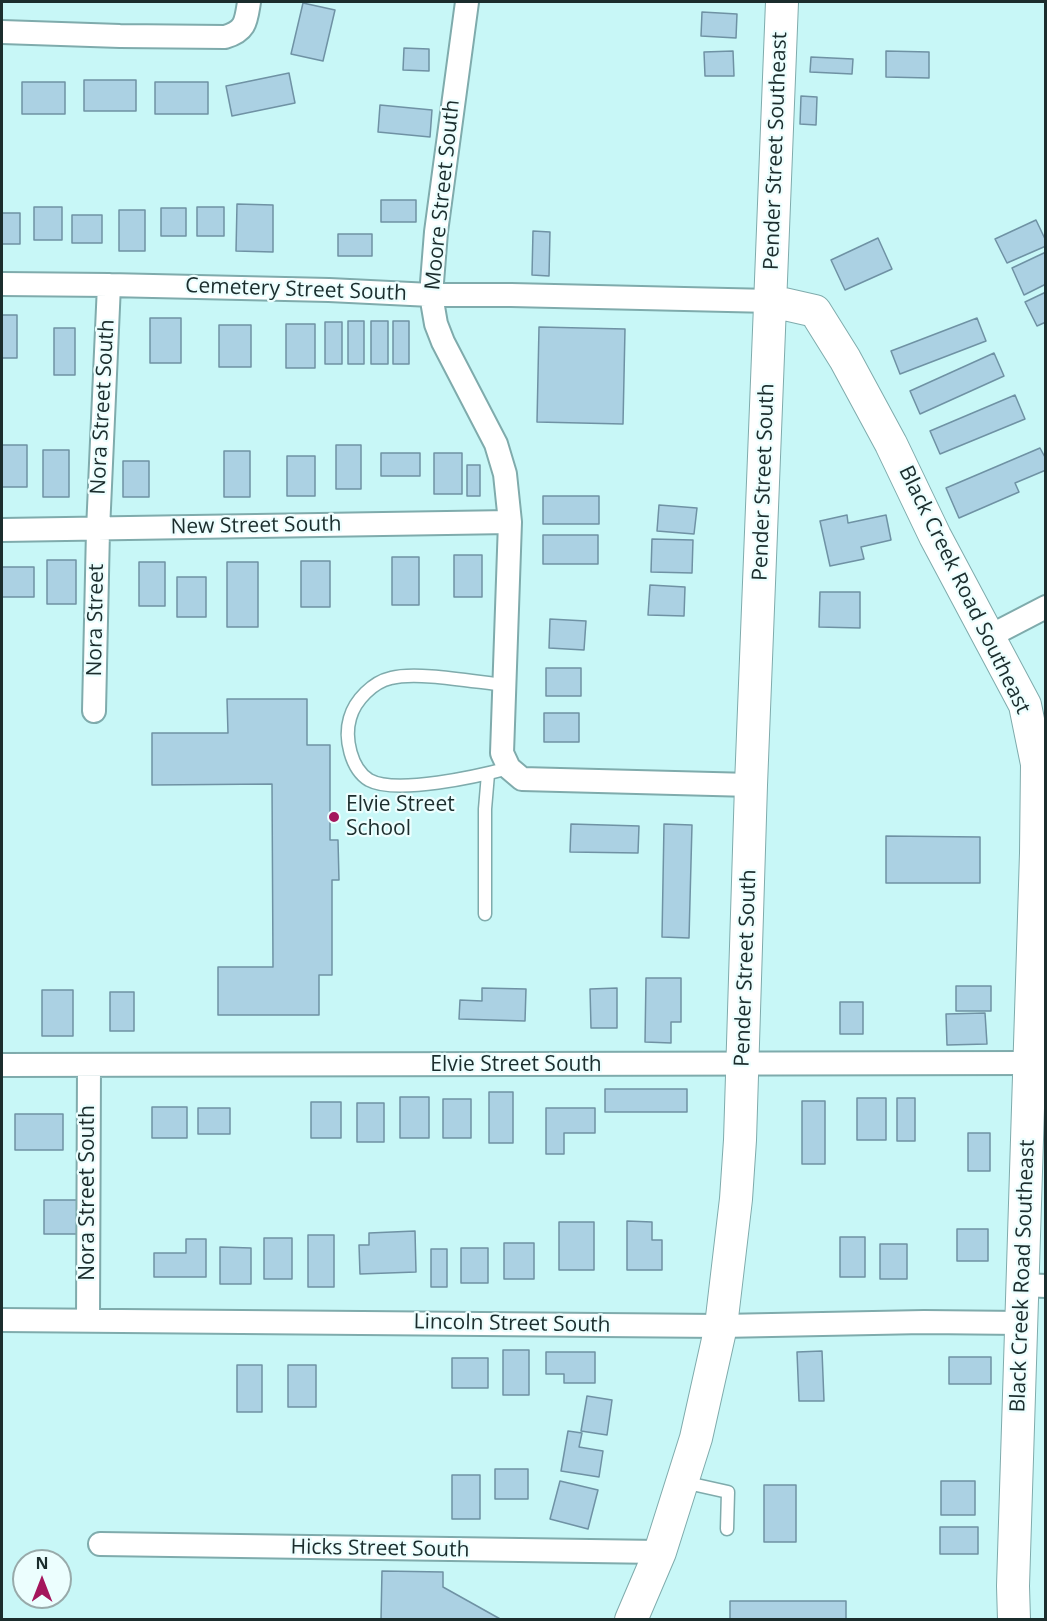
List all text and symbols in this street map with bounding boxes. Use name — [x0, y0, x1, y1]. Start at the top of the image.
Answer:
street label: Pender Street Southeast — [759, 31, 793, 271]
street label: Moore Street South — [420, 98, 466, 292]
street label: Cemetery Street South — [185, 274, 407, 306]
street label: Nora Street South — [86, 319, 120, 495]
street label: Pender Street South — [748, 383, 780, 581]
street label: Black Creek Road Southeast — [893, 462, 1035, 718]
street label: New Street South — [170, 512, 342, 540]
street label: Nora Street — [82, 563, 110, 677]
place label: Elvie Street School — [346, 792, 455, 842]
marker: Elvie Street School — [327, 810, 341, 824]
street label: Pender Street South — [730, 869, 762, 1067]
street label: Elvie Street South — [430, 1052, 602, 1078]
street label: Nora Street South — [75, 1105, 101, 1281]
street label: Black Creek Road Southeast — [1006, 1139, 1040, 1413]
street label: Lincoln Street South — [413, 1310, 611, 1338]
street label: Hicks Street South — [290, 1535, 470, 1563]
north arrow — [12, 1549, 72, 1609]
text: N — [35, 1552, 49, 1574]

